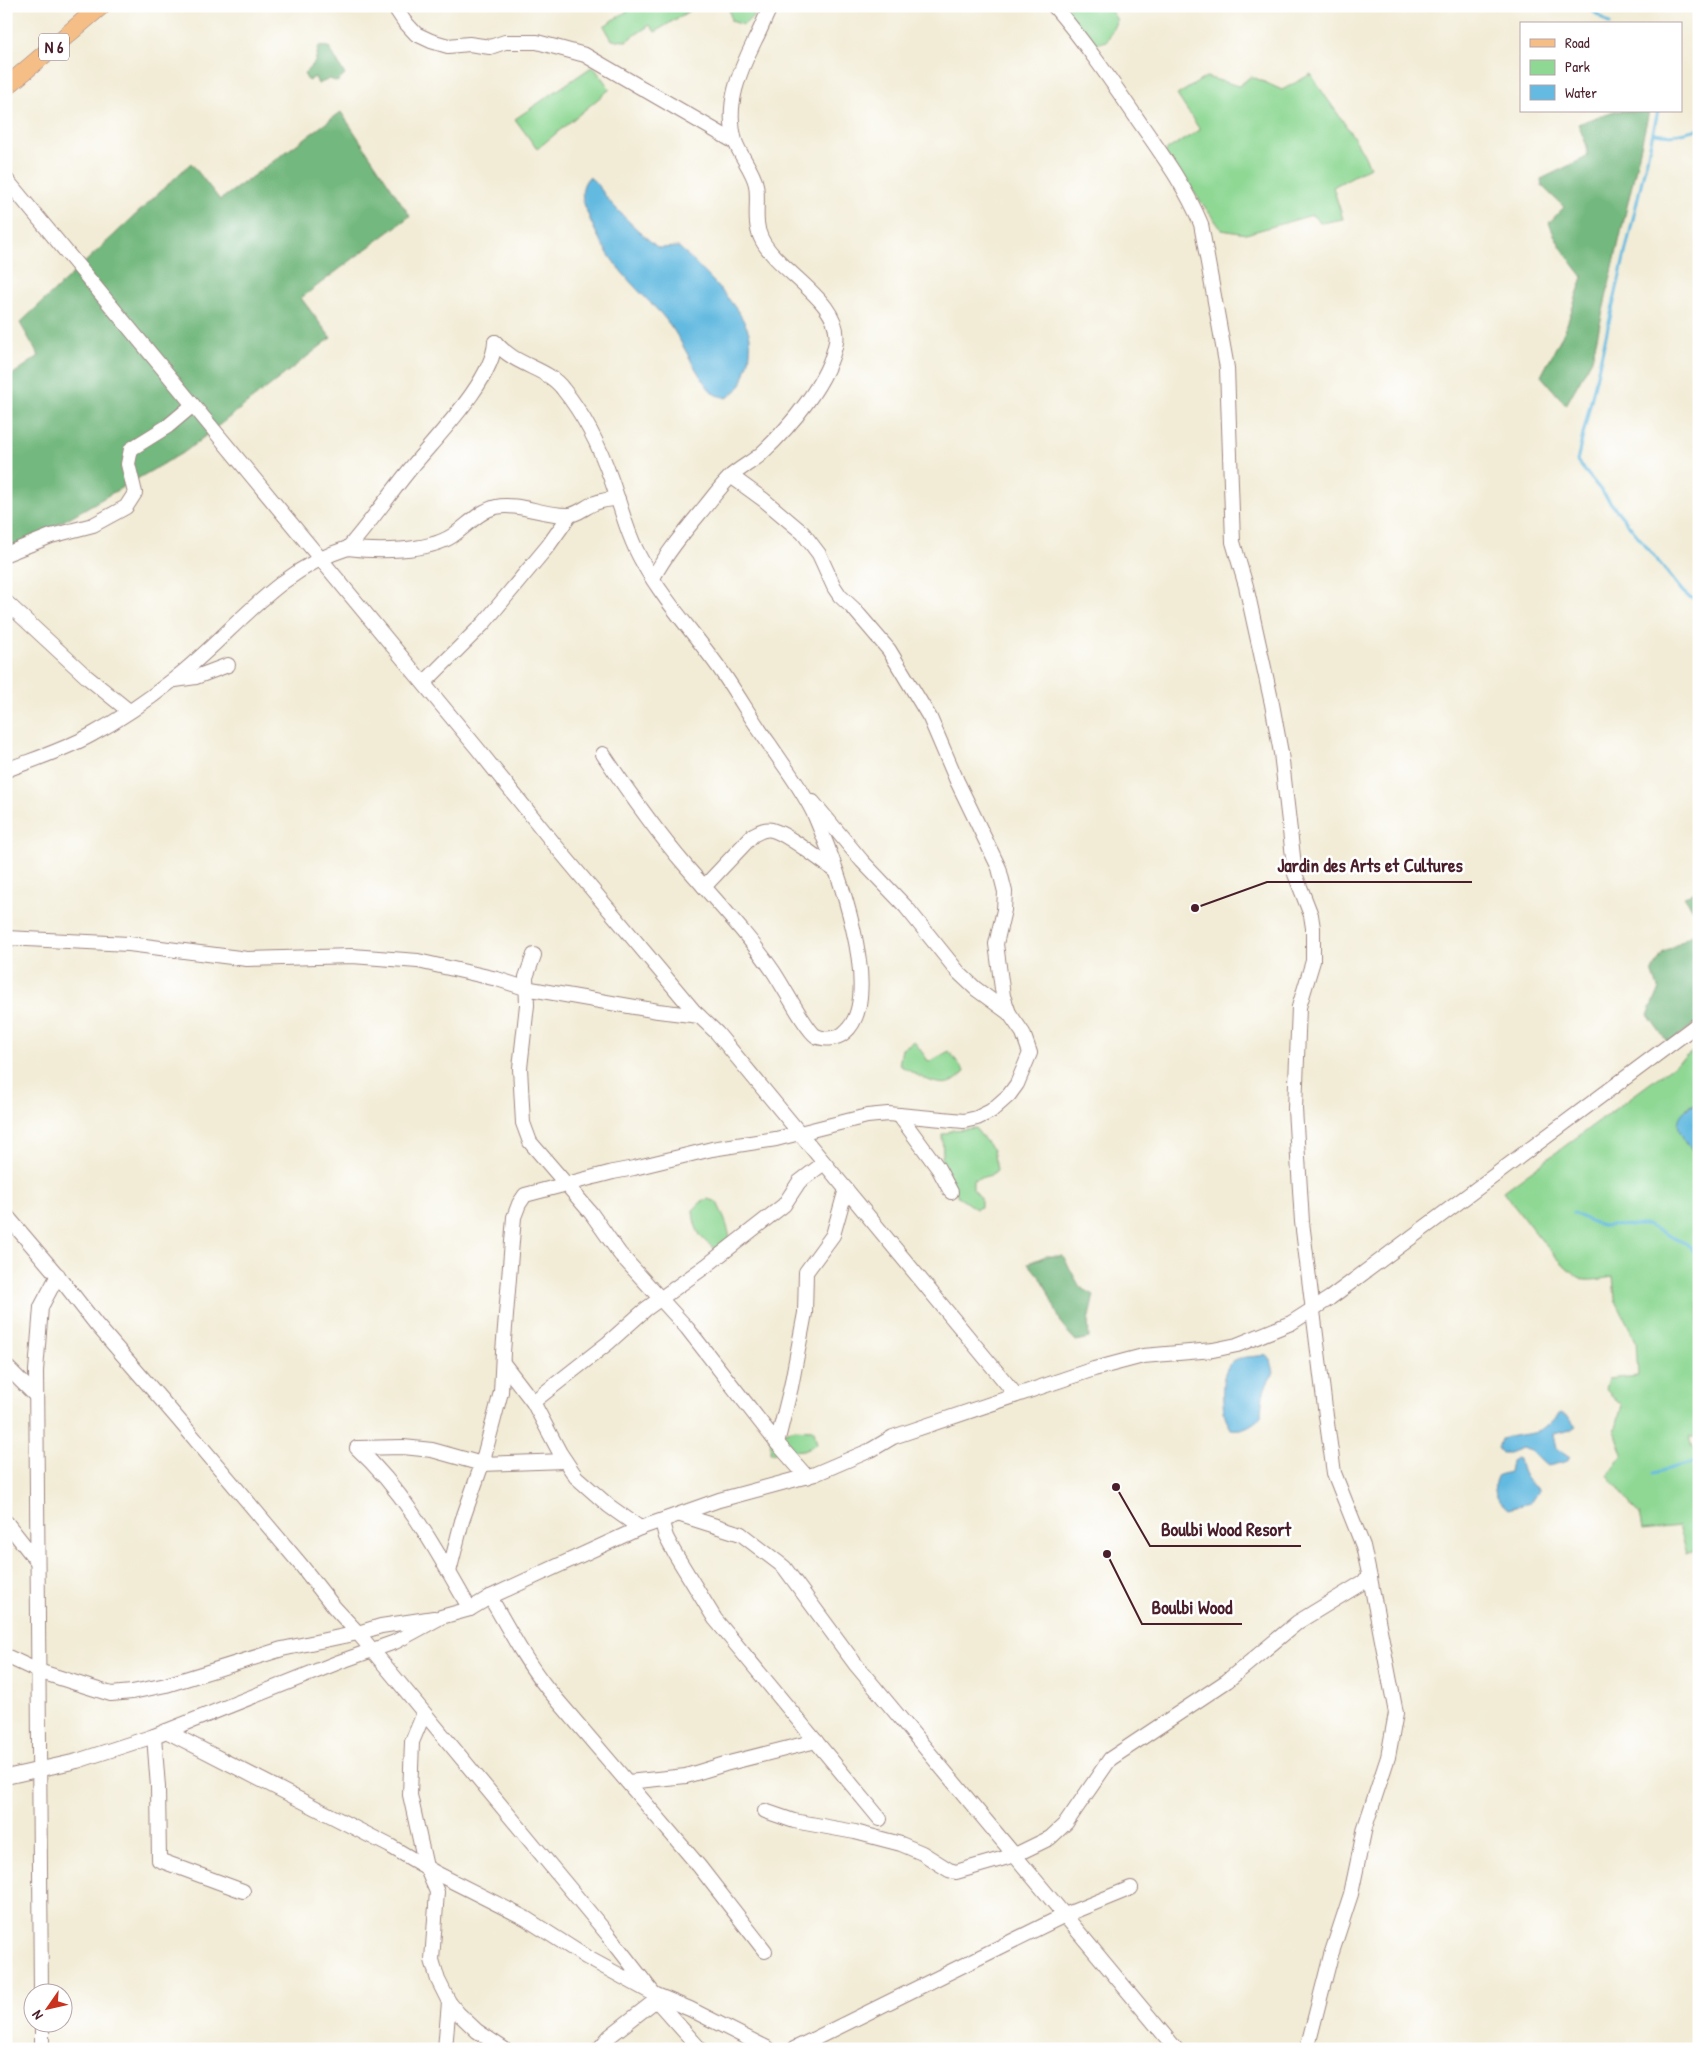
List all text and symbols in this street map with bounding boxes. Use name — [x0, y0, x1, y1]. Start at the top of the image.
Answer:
legend — [1520, 22, 1682, 112]
text: Road — [1565, 32, 1590, 53]
road number: N 6 — [39, 34, 69, 61]
text: Park — [1565, 56, 1590, 77]
text: Water — [1565, 82, 1597, 103]
callout: Jardin des Arts et Cultures — [1267, 848, 1472, 882]
text: Jardin des Arts et Cultures — [1277, 852, 1464, 878]
callout: Boulbi Wood Resort — [1150, 1512, 1301, 1546]
text: Boulbi Wood Resort — [1161, 1516, 1293, 1542]
callout: Boulbi Wood — [1142, 1590, 1242, 1624]
text: Boulbi Wood — [1152, 1594, 1233, 1620]
north arrow — [22, 1982, 72, 2032]
text: N — [27, 2007, 47, 2024]

